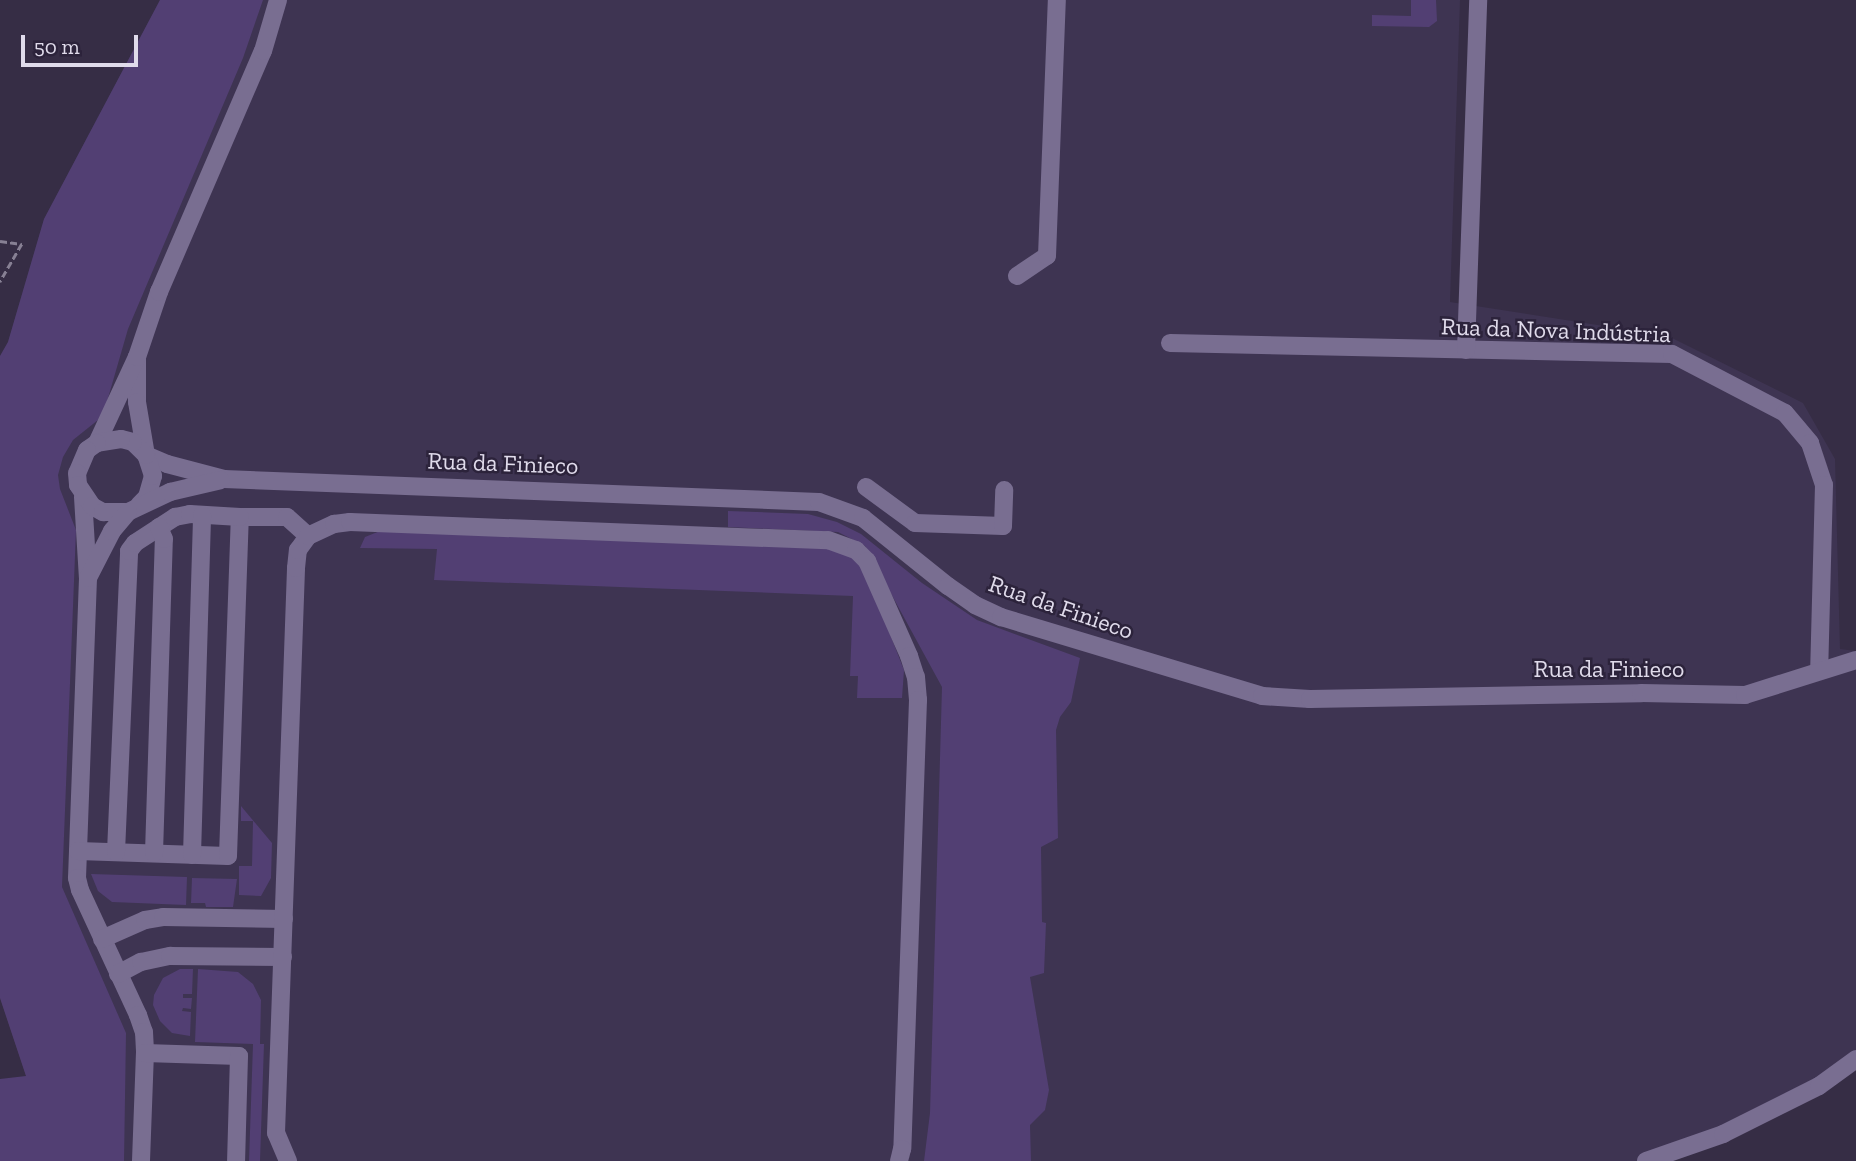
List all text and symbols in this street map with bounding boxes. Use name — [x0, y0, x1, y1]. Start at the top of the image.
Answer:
scale bar — [24, 21, 142, 65]
text: 50 m — [34, 34, 80, 59]
street label: Rua da Nova Indústria — [1441, 312, 1671, 348]
street label: Rua da Finieco — [427, 446, 579, 480]
street label: Rua da Finieco — [985, 569, 1137, 645]
street label: Rua da Finieco — [1534, 655, 1684, 683]

